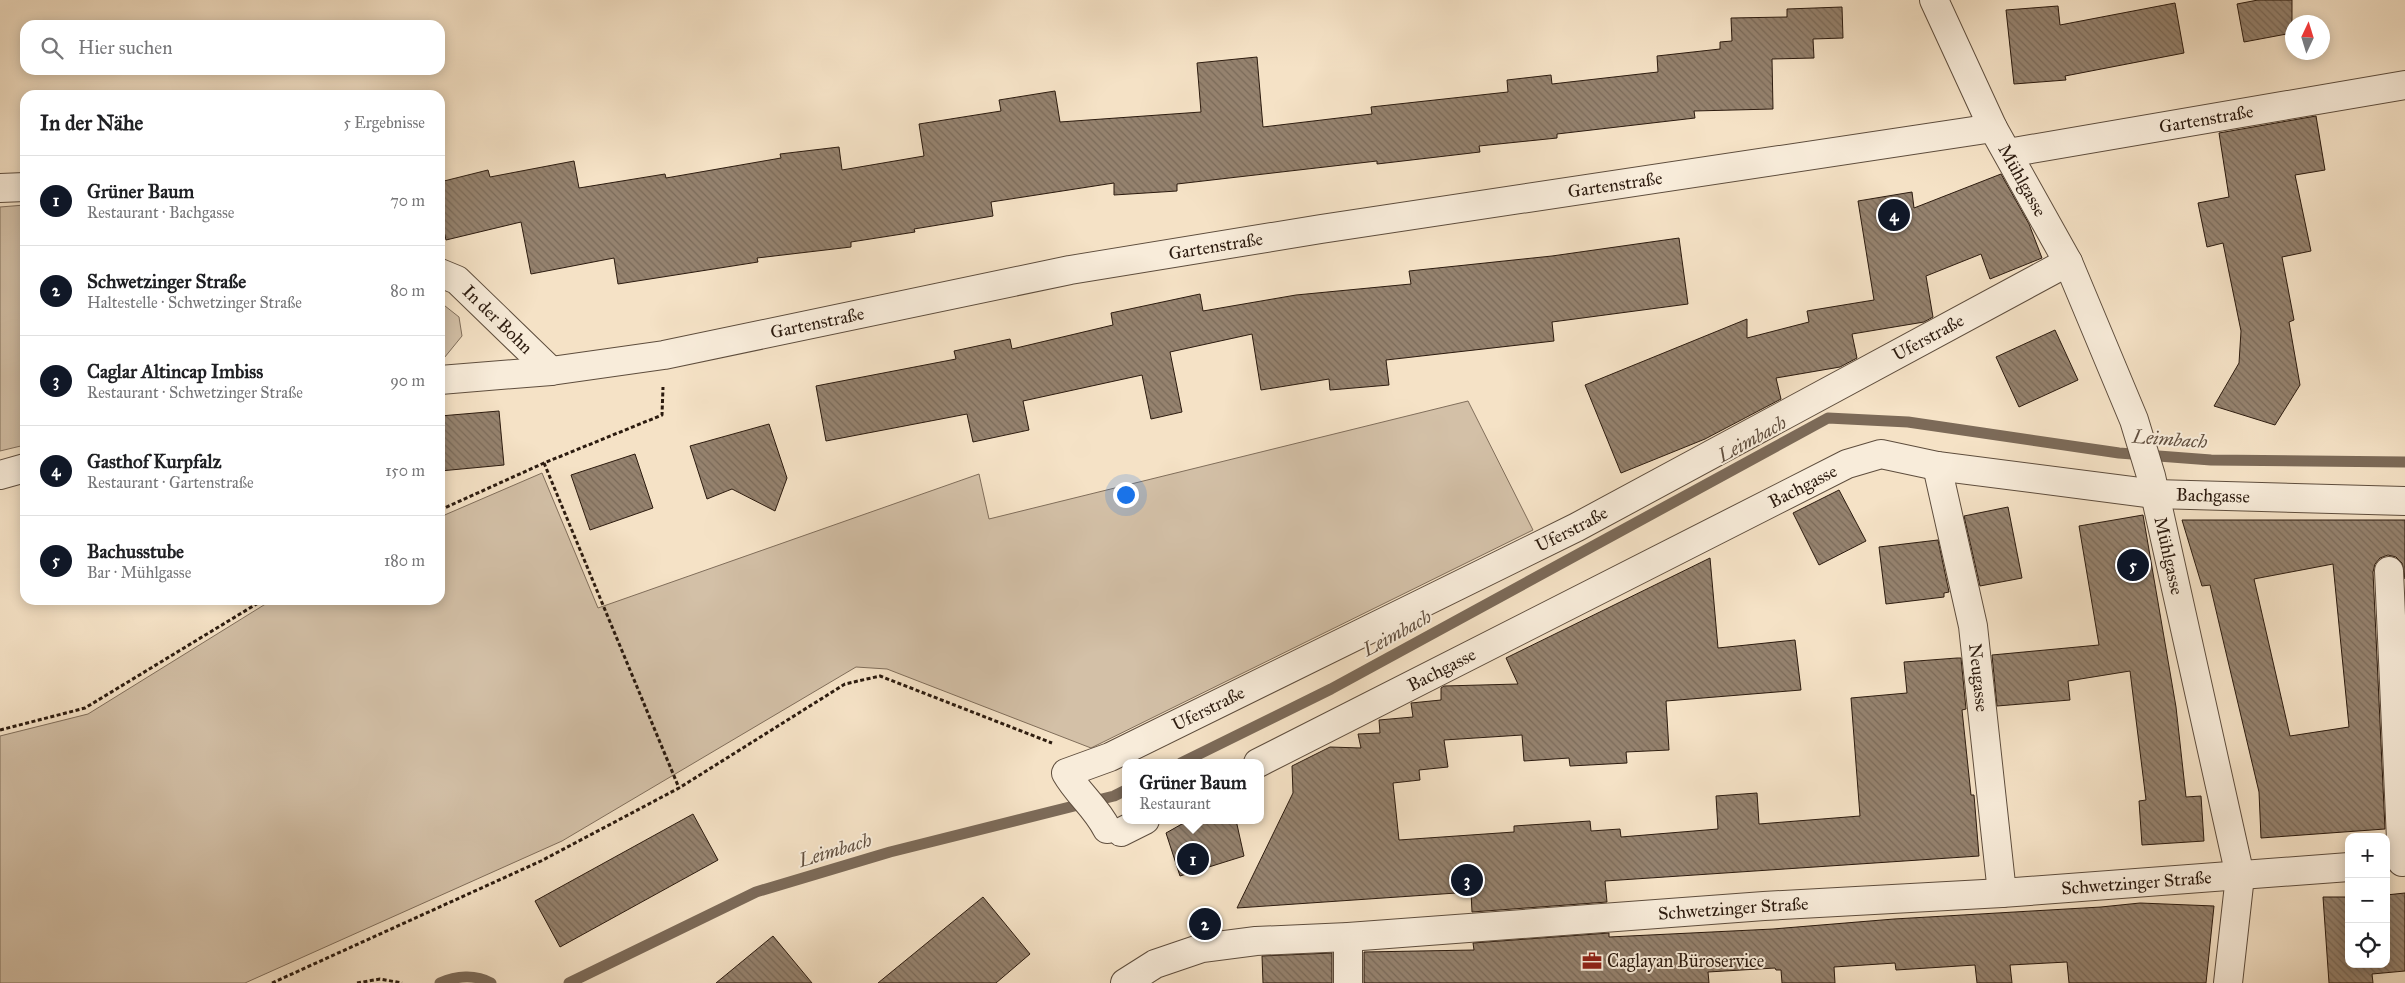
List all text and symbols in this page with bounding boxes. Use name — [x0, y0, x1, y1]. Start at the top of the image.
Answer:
north arrow — [2285, 15, 2330, 60]
search box — [20, 20, 445, 75]
icon: search — [38, 34, 66, 62]
text: Hier suchen — [78, 36, 172, 59]
street label: Gartenstraße — [2157, 100, 2255, 138]
text: In der Nähe — [40, 110, 143, 136]
text: 5 Ergebnisse — [343, 113, 425, 132]
street label: Mühlgasse — [1993, 140, 2051, 220]
street label: Gartenstraße — [1566, 167, 1664, 203]
text: Grüner Baum — [87, 180, 194, 203]
text: 1 — [53, 191, 59, 210]
text: 70 m — [390, 191, 425, 210]
pin: 4 — [1878, 196, 1910, 234]
text: Restaurant · Bachgasse — [87, 203, 235, 222]
street label: Gartenstraße — [1167, 228, 1265, 265]
text: Schwetzinger Straße — [87, 270, 246, 293]
street label: In der Bohn — [458, 280, 538, 359]
text: 2 — [52, 281, 60, 300]
text: 80 m — [390, 281, 425, 300]
text: Haltestelle · Schwetzinger Straße — [87, 293, 302, 312]
street label: Gartenstraße — [768, 302, 866, 343]
street label: Uferstraße — [1889, 309, 1968, 366]
text: Caglar Altincap Imbiss — [87, 360, 263, 383]
text: 3 — [53, 371, 59, 390]
text: 90 m — [390, 371, 425, 390]
text: Restaurant · Schwetzinger Straße — [87, 383, 303, 402]
water label: Leimbach — [1713, 411, 1790, 468]
water label: Leimbach — [2131, 425, 2208, 453]
text: Gasthof Kurpfalz — [87, 450, 221, 473]
street label: Bachgasse — [1765, 460, 1841, 513]
text: 4 — [52, 461, 60, 480]
text: 150 m — [385, 461, 425, 480]
text: Restaurant · Gartenstraße — [87, 473, 254, 492]
your location — [1113, 482, 1139, 508]
street label: Bachgasse — [2176, 484, 2250, 508]
street label: Uferstraße — [1532, 502, 1611, 557]
street label: Mühlgasse — [2149, 515, 2188, 597]
text: Bachusstube — [87, 540, 184, 563]
pin: 5 — [2117, 546, 2149, 584]
text: 5 — [52, 551, 60, 570]
text: 180 m — [384, 551, 425, 570]
text: Bar · Mühlgasse — [87, 563, 191, 582]
water label: Leimbach — [1358, 605, 1435, 662]
street label: Neugasse — [1964, 642, 1993, 713]
street label: Bachgasse — [1404, 643, 1480, 696]
street label: Uferstraße — [1168, 681, 1248, 736]
popup — [1122, 759, 1264, 824]
text: Grüner Baum — [1139, 771, 1247, 794]
text: Restaurant — [1139, 794, 1211, 813]
water label: Leimbach — [795, 828, 874, 872]
map controls — [2345, 833, 2390, 968]
button: + — [2345, 833, 2390, 878]
pin: 1 — [1177, 840, 1209, 878]
pin: 3 — [1451, 861, 1483, 899]
street label: Schwetzinger Straße — [2060, 866, 2212, 900]
button: − — [2345, 878, 2390, 923]
street label: Schwetzinger Straße — [1657, 893, 1809, 925]
pin: 2 — [1189, 905, 1221, 943]
button: locate — [2345, 923, 2390, 968]
office icon: Caglayan Büroservice — [1581, 950, 1603, 972]
place label: Caglayan Büroservice — [1607, 950, 1764, 973]

